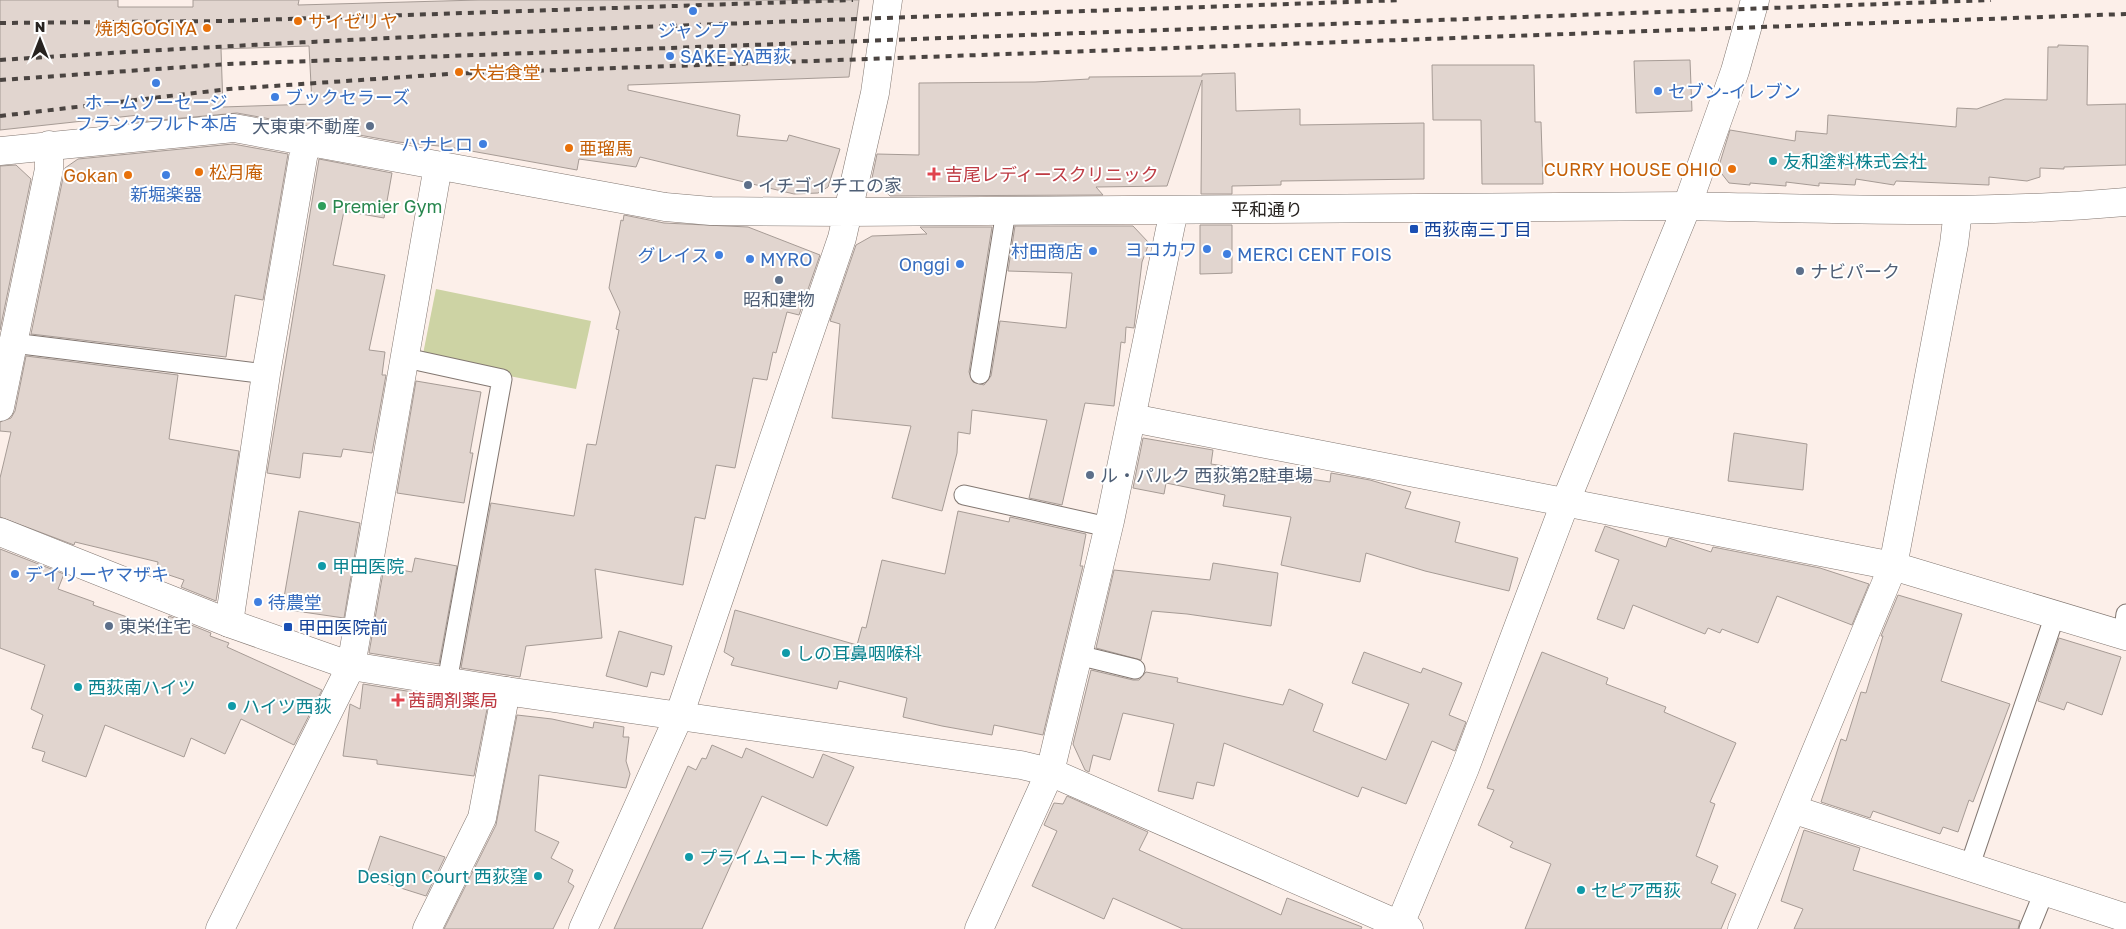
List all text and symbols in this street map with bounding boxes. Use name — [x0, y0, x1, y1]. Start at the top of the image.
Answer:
marker: ジャンプ — [687, 5, 699, 17]
place label: サイゼリヤ — [308, 10, 398, 32]
north arrow — [15, 15, 65, 65]
marker: サイゼリヤ — [292, 15, 304, 27]
place label: 焼肉GOGIYA — [95, 17, 197, 39]
text: N — [35, 18, 45, 35]
place label: ジャンプ — [658, 19, 728, 41]
marker: 焼肉GOGIYA — [201, 22, 213, 34]
place label: SAKE-YA西荻 — [680, 45, 791, 67]
marker: SAKE-YA西荻 — [664, 50, 676, 62]
place label: 大岩食堂 — [469, 61, 541, 83]
marker: 大岩食堂 — [453, 66, 465, 78]
marker: ホームソーセージ フランクフルト本店 — [150, 77, 162, 89]
place label: セブン-イレブン — [1668, 80, 1801, 102]
marker: セブン-イレブン — [1652, 85, 1664, 97]
place label: ブックセラーズ — [285, 86, 410, 108]
place label: ホームソーセージ フランクフルト本店 — [75, 91, 237, 134]
marker: ブックセラーズ — [269, 91, 281, 103]
place label: 大東東不動産 — [252, 115, 360, 137]
marker: 大東東不動産 — [364, 120, 376, 132]
place label: ハナヒロ — [401, 133, 473, 155]
place label: 亜瑠馬 — [579, 137, 633, 159]
marker: ハナヒロ — [477, 138, 489, 150]
marker: 亜瑠馬 — [563, 142, 575, 154]
place label: 友和塗料株式会社 — [1783, 150, 1927, 172]
marker: 友和塗料株式会社 — [1767, 155, 1779, 167]
place label: CURRY HOUSE OHIO — [1544, 158, 1722, 180]
place label: 松月庵 — [209, 161, 263, 183]
place label: 吉尾レディースクリニック — [945, 163, 1159, 185]
marker: CURRY HOUSE OHIO — [1726, 163, 1738, 175]
place label: Gokan — [63, 164, 118, 186]
marker: 松月庵 — [193, 166, 205, 178]
marker: 吉尾レディースクリニック — [927, 167, 941, 181]
marker: Gokan — [122, 169, 134, 181]
marker: 新堀楽器 — [160, 169, 172, 181]
place label: イチゴイチエの家 — [758, 174, 902, 196]
marker: イチゴイチエの家 — [742, 179, 754, 191]
place label: 新堀楽器 — [130, 183, 202, 205]
place label: Premier Gym — [332, 195, 442, 217]
street label: 平和通り — [1231, 198, 1303, 220]
marker: Premier Gym — [316, 200, 328, 212]
place label: 西荻南三丁目 — [1424, 218, 1532, 240]
marker: 西荻南三丁目 — [1408, 223, 1420, 235]
place label: ヨコカワ — [1125, 238, 1197, 260]
place label: 村田商店 — [1011, 240, 1083, 262]
marker: ヨコカワ — [1201, 243, 1213, 255]
place label: MERCI CENT FOIS — [1237, 243, 1392, 265]
place label: グレイス — [638, 244, 709, 266]
marker: 村田商店 — [1087, 245, 1099, 257]
place label: MYRO — [760, 248, 813, 270]
marker: MERCI CENT FOIS — [1221, 248, 1233, 260]
marker: グレイス — [713, 249, 725, 261]
marker: MYRO — [744, 253, 756, 265]
place label: Onggi — [899, 253, 950, 275]
marker: Onggi — [954, 258, 966, 270]
place label: ナビパーク — [1810, 260, 1900, 282]
marker: ナビパーク — [1794, 265, 1806, 277]
marker: 昭和建物 — [773, 274, 785, 286]
place label: 昭和建物 — [743, 288, 815, 310]
place label: ル・パルク 西荻第2駐車場 — [1100, 464, 1313, 486]
marker: ル・パルク 西荻第2駐車場 — [1084, 469, 1096, 481]
place label: 甲田医院 — [332, 555, 404, 577]
marker: 甲田医院 — [316, 560, 328, 572]
place label: デイリーヤマザキ — [25, 563, 169, 585]
marker: デイリーヤマザキ — [9, 568, 21, 580]
place label: 待農堂 — [268, 591, 322, 613]
marker: 待農堂 — [252, 596, 264, 608]
place label: 東栄住宅 — [119, 615, 191, 637]
place label: 甲田医院前 — [298, 616, 388, 638]
marker: 東栄住宅 — [103, 620, 115, 632]
marker: 甲田医院前 — [282, 621, 294, 633]
place label: しの耳鼻咽喉科 — [796, 642, 922, 664]
marker: しの耳鼻咽喉科 — [780, 647, 792, 659]
place label: 西荻南ハイツ — [88, 676, 196, 698]
marker: 西荻南ハイツ — [72, 681, 84, 693]
place label: 茜調剤薬局 — [408, 689, 498, 711]
marker: 茜調剤薬局 — [392, 694, 404, 706]
place label: ハイツ西荻 — [242, 695, 332, 717]
marker: ハイツ西荻 — [226, 700, 238, 712]
place label: プライムコート大橋 — [699, 846, 861, 868]
marker: プライムコート大橋 — [683, 851, 695, 863]
place label: Design Court 西荻窪 — [357, 865, 528, 887]
marker: Design Court 西荻窪 — [532, 870, 544, 882]
place label: セピア西荻 — [1591, 879, 1681, 901]
marker: セピア西荻 — [1575, 884, 1587, 896]

